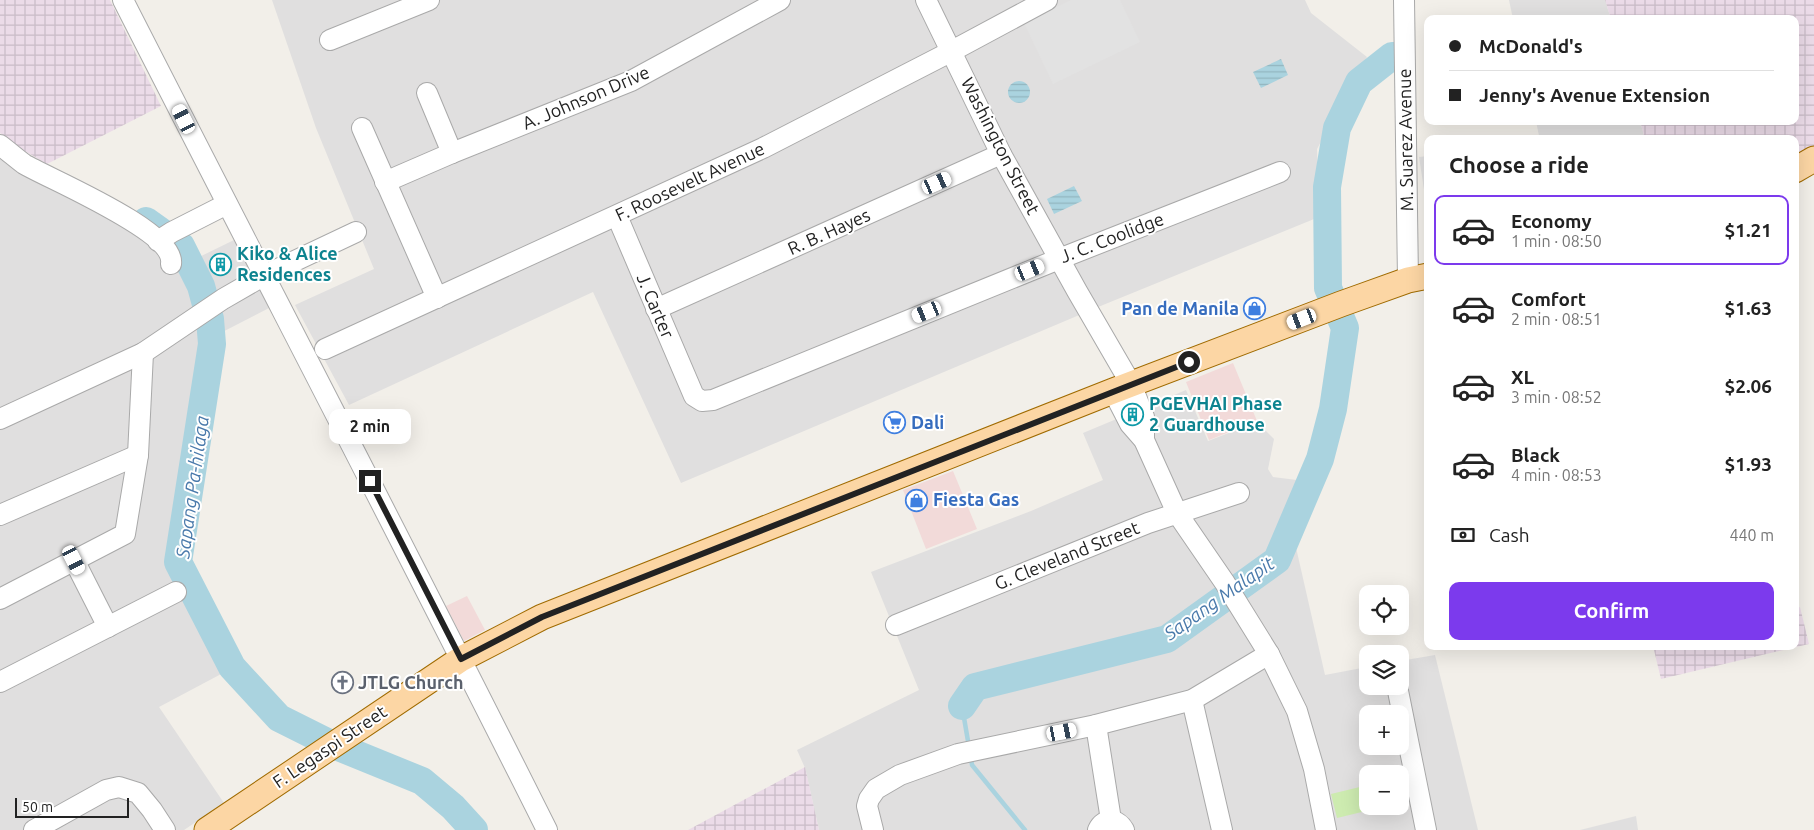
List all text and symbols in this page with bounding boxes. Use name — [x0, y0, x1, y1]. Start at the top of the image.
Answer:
text: McDonald's — [1479, 35, 1583, 57]
street label: A. Johnson Drive — [519, 61, 652, 133]
street label: M. Suarez Avenue — [1394, 68, 1416, 212]
street label: Washington Street — [958, 74, 1044, 217]
text: Jenny's Avenue Extension — [1479, 84, 1710, 106]
car — [170, 102, 197, 136]
street label: F. Roosevelt Avenue — [612, 138, 767, 224]
text: Choose a ride — [1449, 152, 1589, 177]
car — [920, 170, 953, 196]
street label: R. B. Hayes — [784, 204, 873, 258]
street label: J. C. Coolidge — [1057, 208, 1166, 266]
icon: car — [1451, 208, 1496, 253]
text: Economy — [1511, 210, 1592, 232]
text: $1.21 — [1724, 219, 1772, 241]
text: 1 min · 08:50 — [1511, 232, 1602, 250]
place label: Kiko & Alice Residences — [237, 243, 338, 284]
building icon: Kiko & Alice Residences — [209, 252, 233, 276]
car — [1013, 257, 1046, 283]
street label: J. Carter — [633, 270, 679, 341]
icon: car — [1451, 286, 1496, 331]
text: Comfort — [1511, 288, 1586, 310]
shop icon: Pan de Manila — [1243, 297, 1267, 321]
text: $1.63 — [1724, 297, 1772, 319]
place label: Pan de Manila — [1121, 298, 1239, 318]
car — [910, 299, 943, 325]
car — [1285, 307, 1318, 331]
text: 2 min · 08:51 — [1511, 310, 1602, 328]
route start — [1178, 351, 1200, 373]
icon: car — [1451, 364, 1496, 409]
text: XL — [1511, 366, 1534, 388]
text: $2.06 — [1724, 375, 1772, 397]
text: 3 min · 08:52 — [1511, 388, 1602, 406]
place label: PGEVHAI Phase 2 Guardhouse — [1149, 393, 1282, 434]
building icon: PGEVHAI Phase 2 Guardhouse — [1121, 402, 1145, 426]
callout: 2 min — [329, 408, 411, 444]
supermarket icon: Dali — [883, 411, 907, 435]
place label: Dali — [911, 412, 944, 432]
water label: Sapang Pa-hilaga — [171, 414, 213, 561]
text: 2 min — [350, 417, 390, 435]
icon: car — [1451, 442, 1496, 487]
text: Black — [1511, 444, 1560, 466]
text: $1.93 — [1724, 453, 1772, 475]
text: 4 min · 08:53 — [1511, 466, 1602, 484]
route end — [359, 470, 381, 492]
shop icon: Fiesta Gas — [905, 488, 929, 512]
place label: Fiesta Gas — [933, 489, 1019, 509]
street label: G. Cleveland Street — [991, 517, 1142, 593]
icon: cash — [1449, 521, 1477, 549]
text: Cash — [1489, 524, 1530, 546]
text: 440 m — [1729, 526, 1774, 544]
car — [60, 543, 87, 577]
water label: Sapang Malapit — [1159, 551, 1279, 645]
button: Confirm — [1449, 582, 1774, 640]
map controls — [1359, 585, 1409, 815]
button: locate — [1359, 585, 1409, 635]
button: layers — [1359, 645, 1409, 695]
church icon: JTLG Church — [330, 671, 354, 695]
place label: JTLG Church — [358, 672, 464, 692]
street label: F. Legaspi Street — [269, 701, 390, 792]
button: + — [1359, 705, 1409, 755]
car — [1045, 722, 1078, 742]
button: − — [1359, 765, 1409, 815]
scale bar — [15, 795, 129, 818]
text: 50 m — [22, 799, 53, 815]

